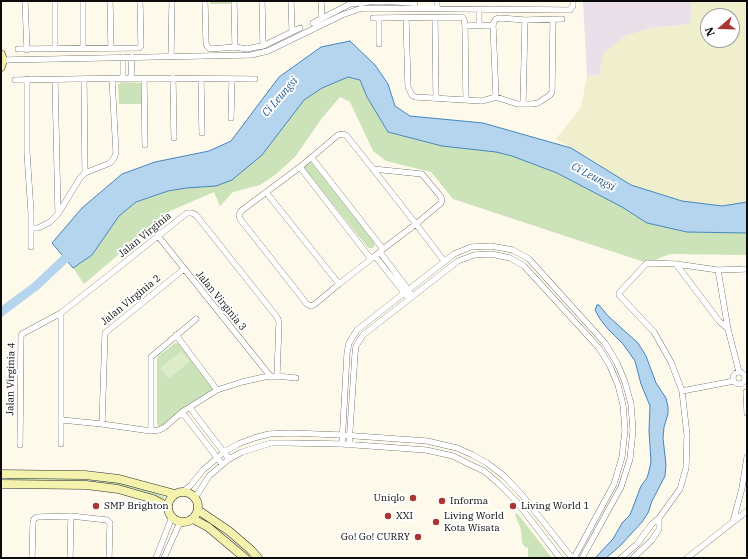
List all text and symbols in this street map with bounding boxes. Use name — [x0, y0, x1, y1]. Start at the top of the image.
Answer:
north arrow — [700, 8, 740, 48]
text: N — [702, 25, 718, 38]
water label: Ci Leungsi — [259, 75, 301, 119]
water label: Ci Leungsi — [569, 160, 617, 194]
street label: Jalan Virginia — [116, 210, 174, 260]
street label: Jalan Virginia 3 — [193, 269, 249, 333]
street label: Jalan Virginia 2 — [99, 272, 163, 328]
street label: Jalan Virginia 4 — [4, 342, 18, 416]
place label: Uniqlo — [373, 492, 405, 504]
marker: Uniqlo — [408, 493, 418, 503]
place label: Informa — [450, 495, 488, 507]
marker: Informa — [437, 496, 447, 506]
place label: SMP Brighton — [104, 500, 169, 512]
place label: Living World 1 — [521, 500, 589, 512]
marker: SMP Brighton — [91, 501, 101, 511]
marker: Living World 1 — [508, 501, 518, 511]
place label: XXI — [396, 510, 413, 522]
place label: Living World Kota Wisata — [444, 510, 504, 534]
marker: XXI — [383, 511, 393, 521]
marker: Living World Kota Wisata — [431, 517, 441, 527]
place label: Go! Go! CURRY — [341, 531, 410, 543]
marker: Go! Go! CURRY — [413, 532, 423, 542]

